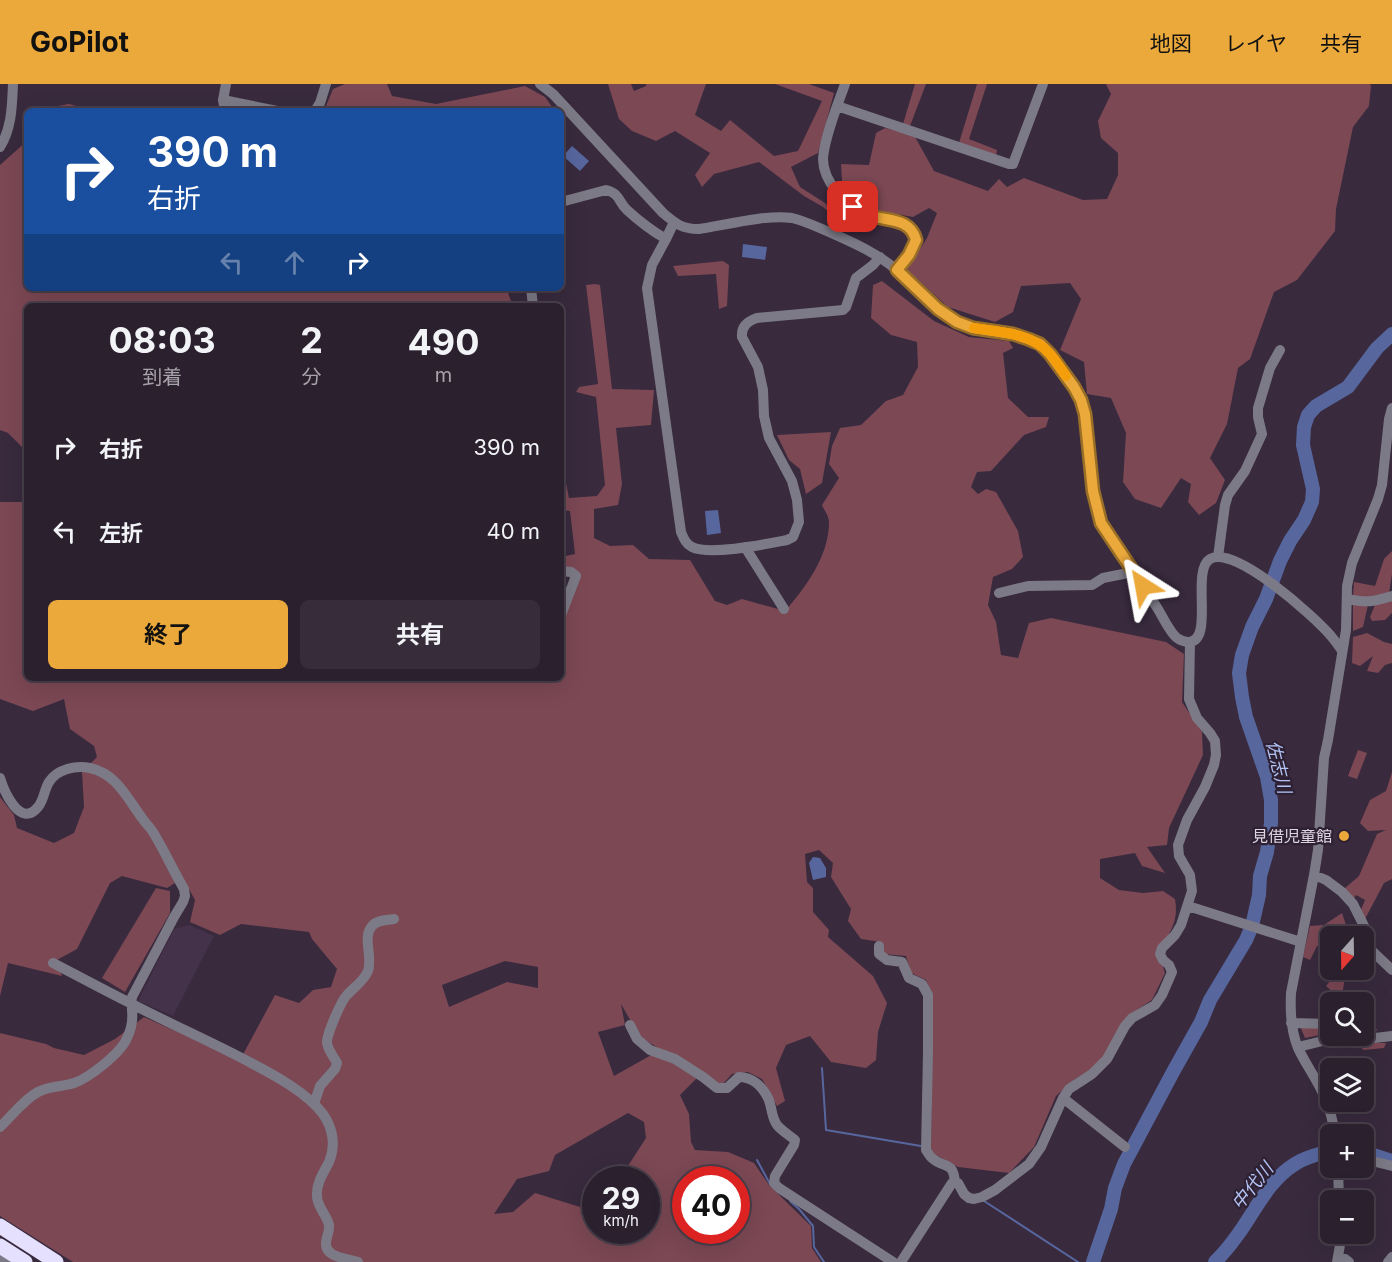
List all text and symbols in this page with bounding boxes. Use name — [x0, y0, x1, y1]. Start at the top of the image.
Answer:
text: GoPilot — [30, 25, 129, 59]
text: 地図 — [1150, 31, 1192, 56]
text: レイヤ — [1225, 31, 1287, 56]
text: 共有 — [1320, 31, 1362, 56]
text: 390 m — [147, 126, 278, 177]
icon: right — [48, 132, 126, 210]
pin — [827, 181, 878, 232]
text: 右折 — [147, 182, 201, 215]
icon: arrive — [836, 190, 869, 223]
icon: left — [215, 246, 248, 279]
icon: ahead — [278, 246, 311, 279]
icon: right — [341, 246, 374, 279]
text: 08:03 — [109, 318, 216, 362]
text: 2 — [300, 318, 323, 362]
text: 490 — [407, 320, 479, 364]
text: m — [435, 363, 452, 387]
text: 到着 — [142, 365, 182, 389]
text: 分 — [302, 365, 322, 389]
icon: right — [48, 431, 81, 464]
text: 390 m — [473, 434, 540, 460]
text: 右折 — [99, 436, 143, 462]
icon: left — [48, 515, 81, 548]
text: 40 m — [486, 518, 540, 544]
text: 左折 — [99, 520, 143, 546]
position arrow — [1111, 554, 1175, 618]
button: 終了 — [48, 600, 288, 669]
button: 共有 — [300, 600, 540, 669]
water label: 佐志川 — [1262, 738, 1296, 798]
place label: 見借児童館 — [1252, 826, 1332, 846]
marker: 見借児童館 — [1337, 829, 1351, 843]
north arrow — [1320, 926, 1374, 980]
map controls — [1320, 926, 1374, 1244]
button: search — [1320, 992, 1374, 1046]
button: layers — [1320, 1058, 1374, 1112]
button: + — [1320, 1124, 1374, 1178]
water label: 中代川 — [1227, 1157, 1278, 1214]
speed limit sign: 40 — [672, 1166, 750, 1244]
text: 29 — [602, 1180, 640, 1216]
button: − — [1320, 1190, 1374, 1244]
text: km/h — [603, 1211, 639, 1230]

